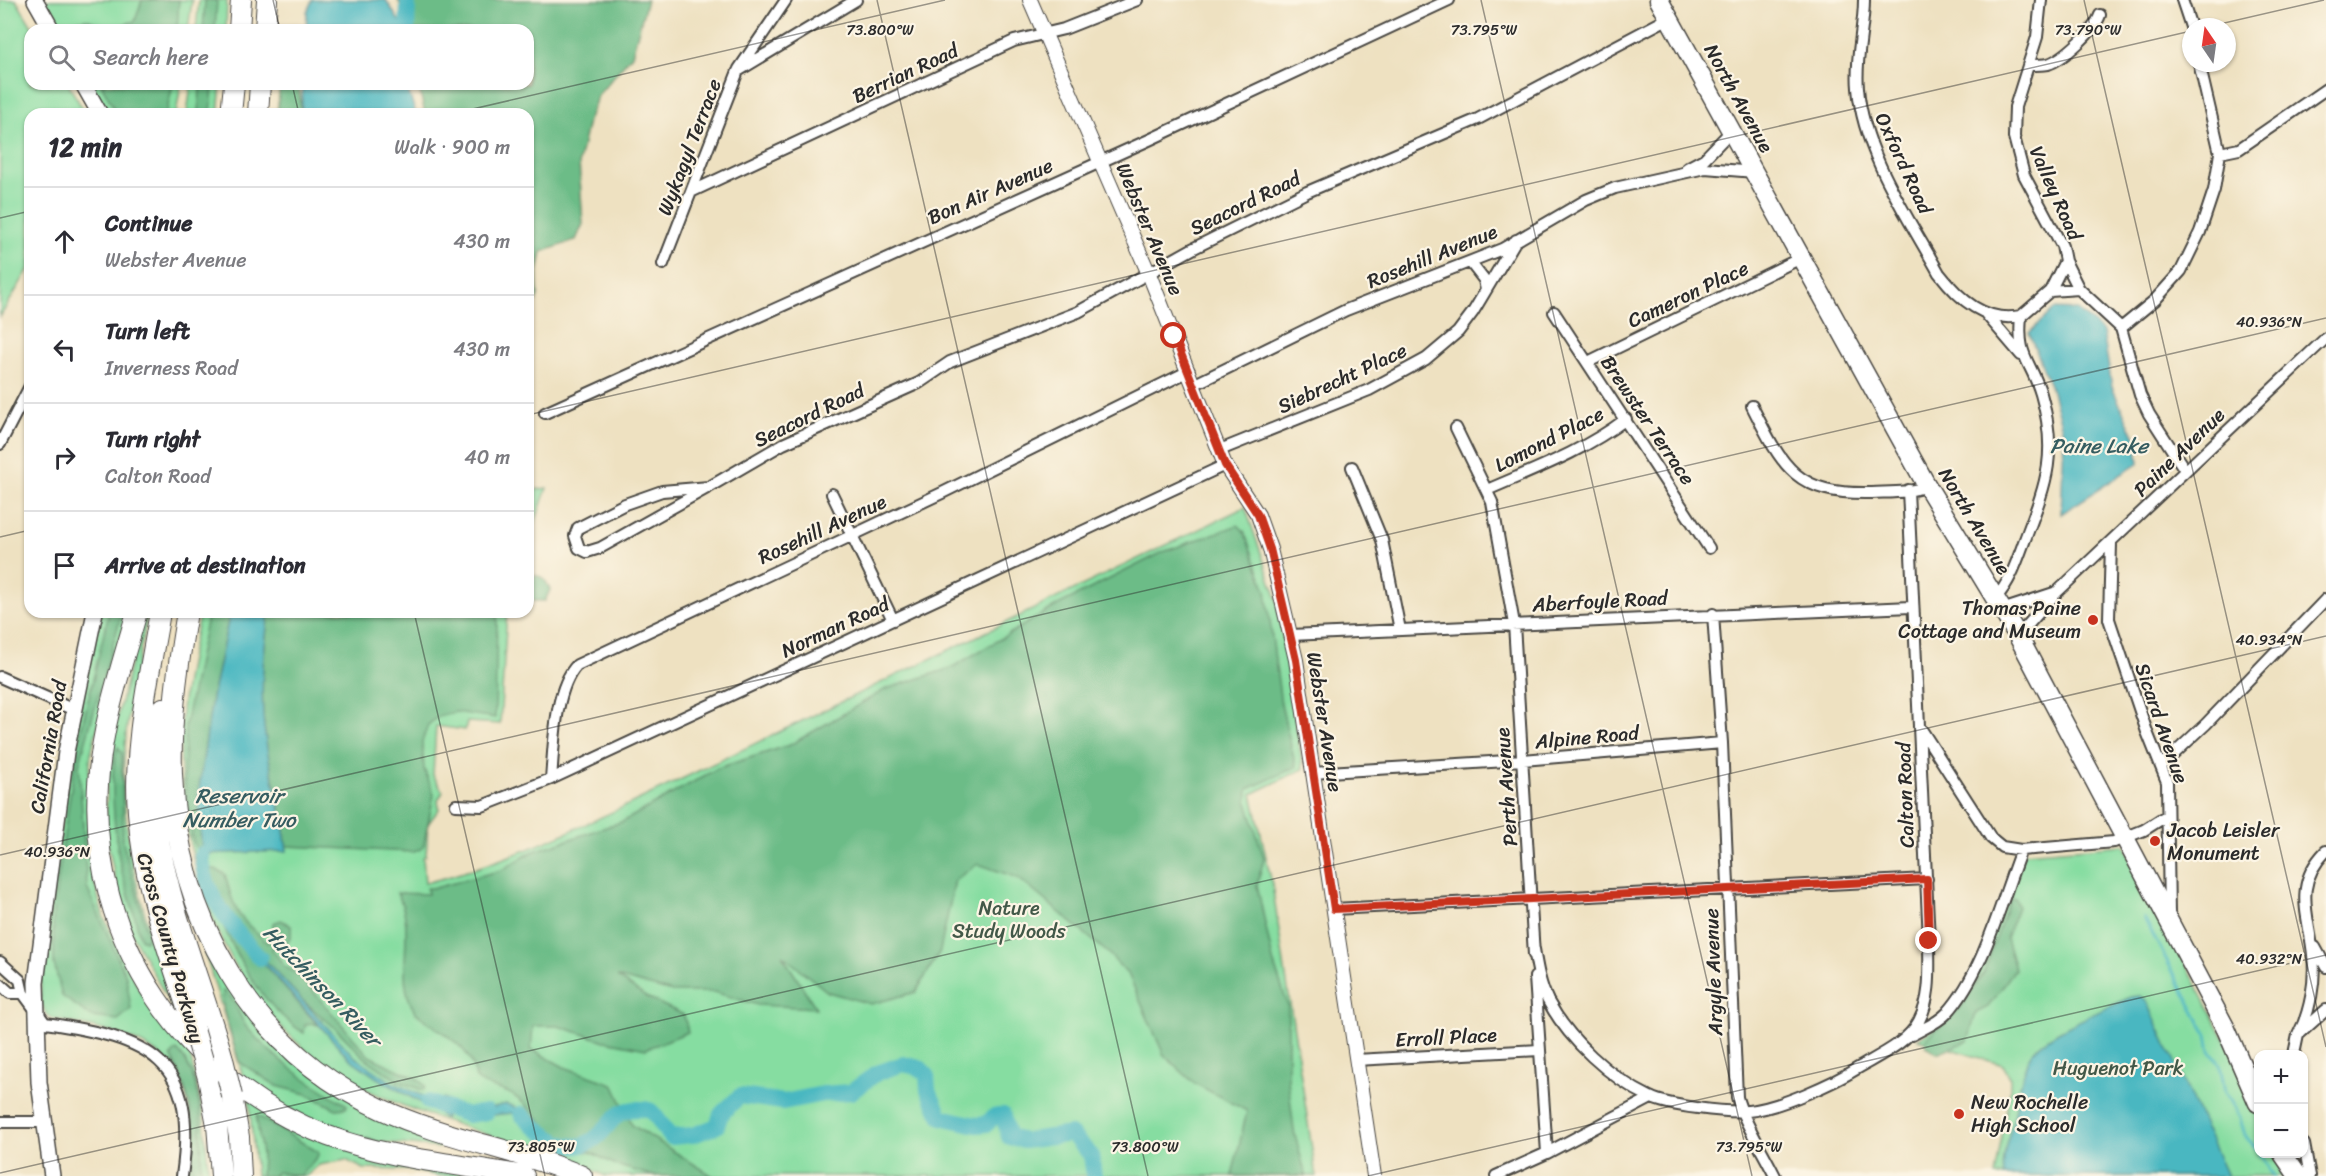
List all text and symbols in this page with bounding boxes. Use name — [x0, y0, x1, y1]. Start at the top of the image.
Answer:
text: 73.800°W — [846, 17, 914, 43]
text: 73.795°W — [1451, 17, 1518, 43]
text: 73.790°W — [2055, 17, 2122, 43]
north arrow — [2182, 18, 2236, 72]
search box — [24, 24, 534, 90]
street label: Berrian Road — [846, 33, 965, 113]
street label: North Avenue — [1694, 37, 1783, 160]
text: Search here — [93, 38, 209, 77]
icon: search — [45, 41, 78, 74]
street label: Wykagyl Terrace — [647, 74, 732, 221]
street label: Oxford Road — [1865, 106, 1943, 221]
text: 12 min — [48, 124, 122, 170]
text: Walk · 900 m — [394, 130, 510, 165]
street label: Valley Road — [2019, 140, 2093, 247]
street label: Bon Air Avenue — [922, 148, 1059, 235]
street label: Webster Avenue — [1106, 157, 1193, 301]
street label: Seacord Road — [1184, 161, 1308, 245]
text: Continue — [105, 204, 193, 243]
street label: Rosehill Avenue — [1362, 214, 1503, 299]
text: 430 m — [453, 224, 510, 259]
icon: ahead — [48, 225, 81, 258]
text: Webster Avenue — [105, 243, 247, 278]
street label: Cameron Place — [1622, 251, 1755, 338]
text: 40.936°N — [2236, 309, 2303, 335]
text: Turn left — [105, 312, 190, 351]
route start — [1160, 322, 1186, 348]
text: 430 m — [453, 332, 510, 367]
icon: left — [48, 333, 81, 366]
street label: Siebrecht Place — [1271, 333, 1413, 424]
street label: Brewster Terrace — [1591, 348, 1704, 493]
text: Inverness Road — [105, 351, 238, 386]
street label: Seacord Road — [748, 373, 872, 457]
street label: Lomond Place — [1488, 397, 1610, 482]
street label: Paine Avenue — [2125, 399, 2234, 506]
text: Turn right — [105, 420, 200, 459]
water label: Paine Lake — [2050, 427, 2150, 465]
text: 40 m — [464, 440, 510, 475]
icon: right — [48, 441, 81, 474]
text: Calton Road — [105, 459, 211, 494]
street label: North Avenue — [1929, 461, 2021, 582]
street label: Rosehill Avenue — [752, 484, 893, 575]
text: Arrive at destination — [105, 546, 306, 585]
icon: arrive — [48, 549, 81, 582]
street label: Aberfoyle Road — [1531, 580, 1670, 623]
street label: Norman Road — [775, 586, 897, 668]
place label: Thomas Paine Cottage and Museum — [1898, 591, 2081, 649]
marker: Thomas Paine Cottage and Museum — [2086, 613, 2100, 627]
text: 40.934°N — [2235, 627, 2303, 653]
street label: Webster Avenue — [1296, 649, 1353, 795]
street label: Sicard Avenue — [2124, 658, 2199, 788]
street label: California Road — [20, 676, 78, 816]
street label: Alpine Road — [1533, 715, 1642, 760]
street label: Perth Avenue — [1485, 726, 1528, 847]
street label: Calton Road — [1886, 740, 1925, 848]
water label: Reservoir Number Two — [183, 777, 297, 839]
place label: Jacob Leisler Monument — [2166, 813, 2281, 871]
marker: Jacob Leisler Monument — [2148, 834, 2162, 848]
text: 40.936°N — [24, 839, 91, 865]
street label: Cross County Parkway — [127, 849, 215, 1048]
park label: Nature Study Woods — [952, 891, 1067, 949]
street label: Argyle Avenue — [1694, 908, 1733, 1037]
water label: Hutchinson River — [253, 916, 394, 1059]
route end — [1915, 927, 1941, 953]
text: 40.932°N — [2236, 946, 2303, 972]
street label: Erroll Place — [1394, 1017, 1498, 1058]
map controls — [2254, 1050, 2308, 1158]
button: + — [2254, 1050, 2308, 1104]
park label: Huguenot Park — [2053, 1051, 2184, 1086]
place label: New Rochelle High School — [1971, 1085, 2088, 1143]
button: − — [2254, 1104, 2308, 1158]
marker: New Rochelle High School — [1952, 1107, 1966, 1121]
text: 73.805°W — [507, 1134, 575, 1160]
text: 73.800°W — [1111, 1134, 1179, 1160]
text: 73.795°W — [1716, 1134, 1783, 1160]

